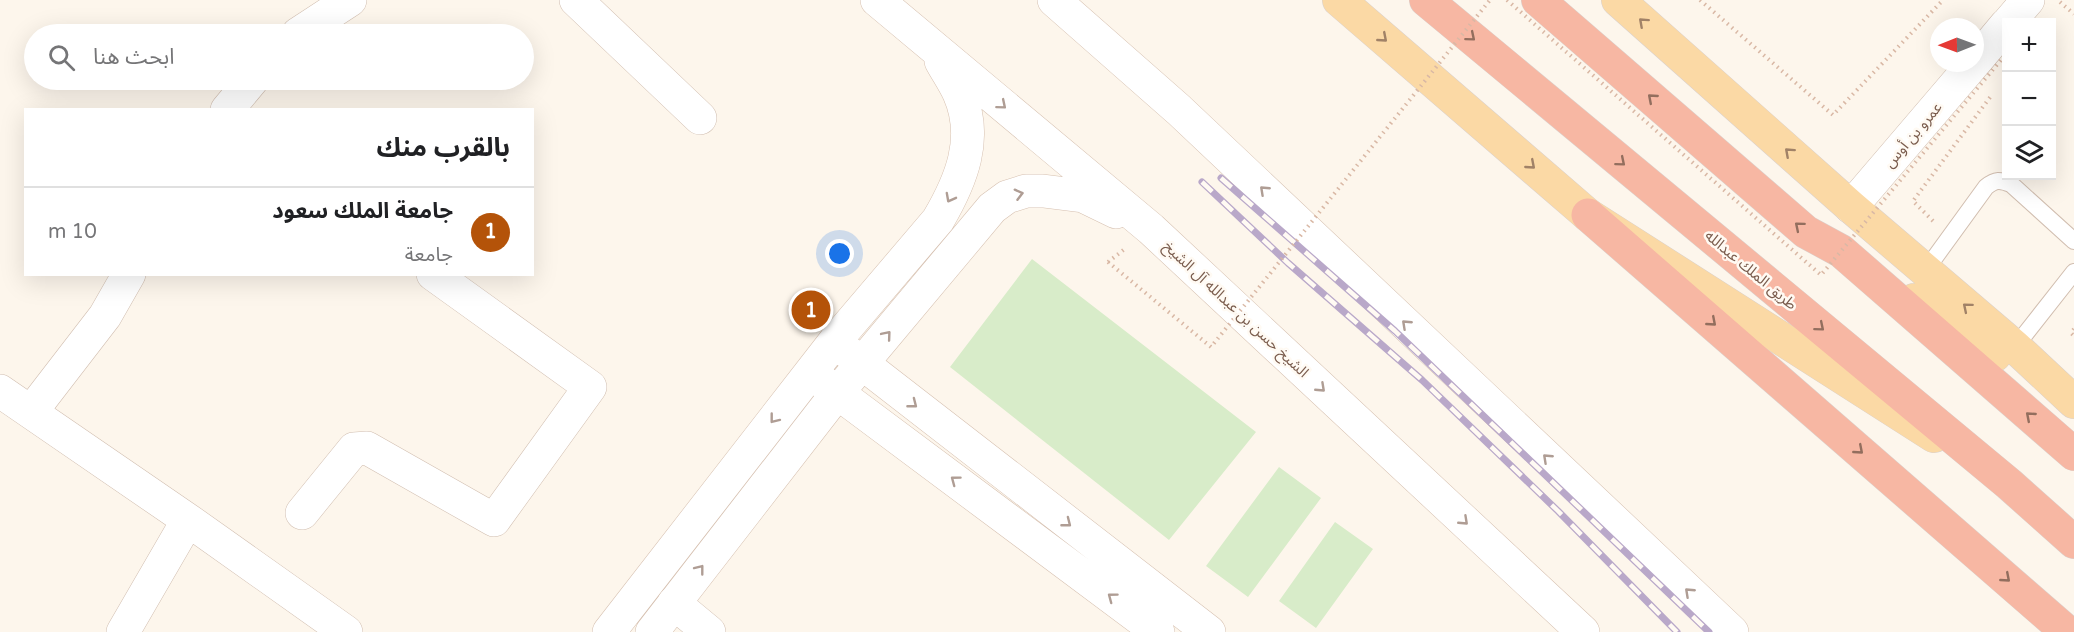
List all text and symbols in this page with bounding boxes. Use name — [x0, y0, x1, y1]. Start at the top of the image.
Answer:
one-way arrow — [1639, 18, 1650, 29]
north arrow — [1930, 18, 1984, 72]
map controls — [2002, 18, 2056, 180]
button: + — [2002, 18, 2056, 72]
search box — [24, 24, 534, 90]
one-way arrow — [1464, 30, 1475, 41]
one-way arrow — [1376, 31, 1387, 42]
icon: search — [45, 41, 78, 74]
text: ابحث هنا — [93, 44, 175, 70]
button: − — [2002, 72, 2056, 126]
one-way arrow — [1647, 95, 1658, 106]
one-way arrow — [995, 98, 1006, 109]
street label: عمرو بن أوس — [1880, 98, 1946, 171]
button: layers — [2002, 126, 2056, 180]
text: بالقرب منك — [376, 132, 510, 163]
one-way arrow — [1785, 148, 1796, 159]
one-way arrow — [1614, 155, 1625, 166]
one-way arrow — [1524, 158, 1535, 169]
one-way arrow — [1260, 186, 1270, 197]
one-way arrow — [1013, 188, 1023, 201]
one-way arrow — [946, 192, 957, 203]
text: جامعة الملك سعود — [272, 198, 453, 224]
text: 10 m — [48, 220, 97, 244]
text: 1 — [484, 220, 497, 244]
one-way arrow — [1795, 222, 1806, 233]
street label: طريق الملك عبدالله — [1701, 226, 1801, 314]
street label: الشيخ حسن بن عبدالله آل الشيخ — [1158, 237, 1312, 383]
your location — [825, 239, 854, 268]
text: جامعة — [405, 243, 453, 267]
pin: 1 — [792, 288, 830, 332]
one-way arrow — [1963, 304, 1974, 315]
one-way arrow — [1705, 315, 1716, 326]
one-way arrow — [1402, 320, 1412, 331]
one-way arrow — [1813, 320, 1824, 331]
one-way arrow — [880, 331, 891, 342]
one-way arrow — [1314, 381, 1325, 392]
one-way arrow — [906, 396, 917, 407]
one-way arrow — [771, 412, 782, 423]
one-way arrow — [2026, 412, 2037, 423]
one-way arrow — [1852, 443, 1863, 454]
one-way arrow — [1544, 454, 1554, 465]
one-way arrow — [951, 476, 962, 487]
one-way arrow — [1457, 514, 1467, 525]
one-way arrow — [1061, 515, 1072, 526]
one-way arrow — [693, 565, 704, 576]
one-way arrow — [1999, 571, 2010, 582]
one-way arrow — [1685, 588, 1696, 599]
one-way arrow — [1107, 593, 1118, 604]

